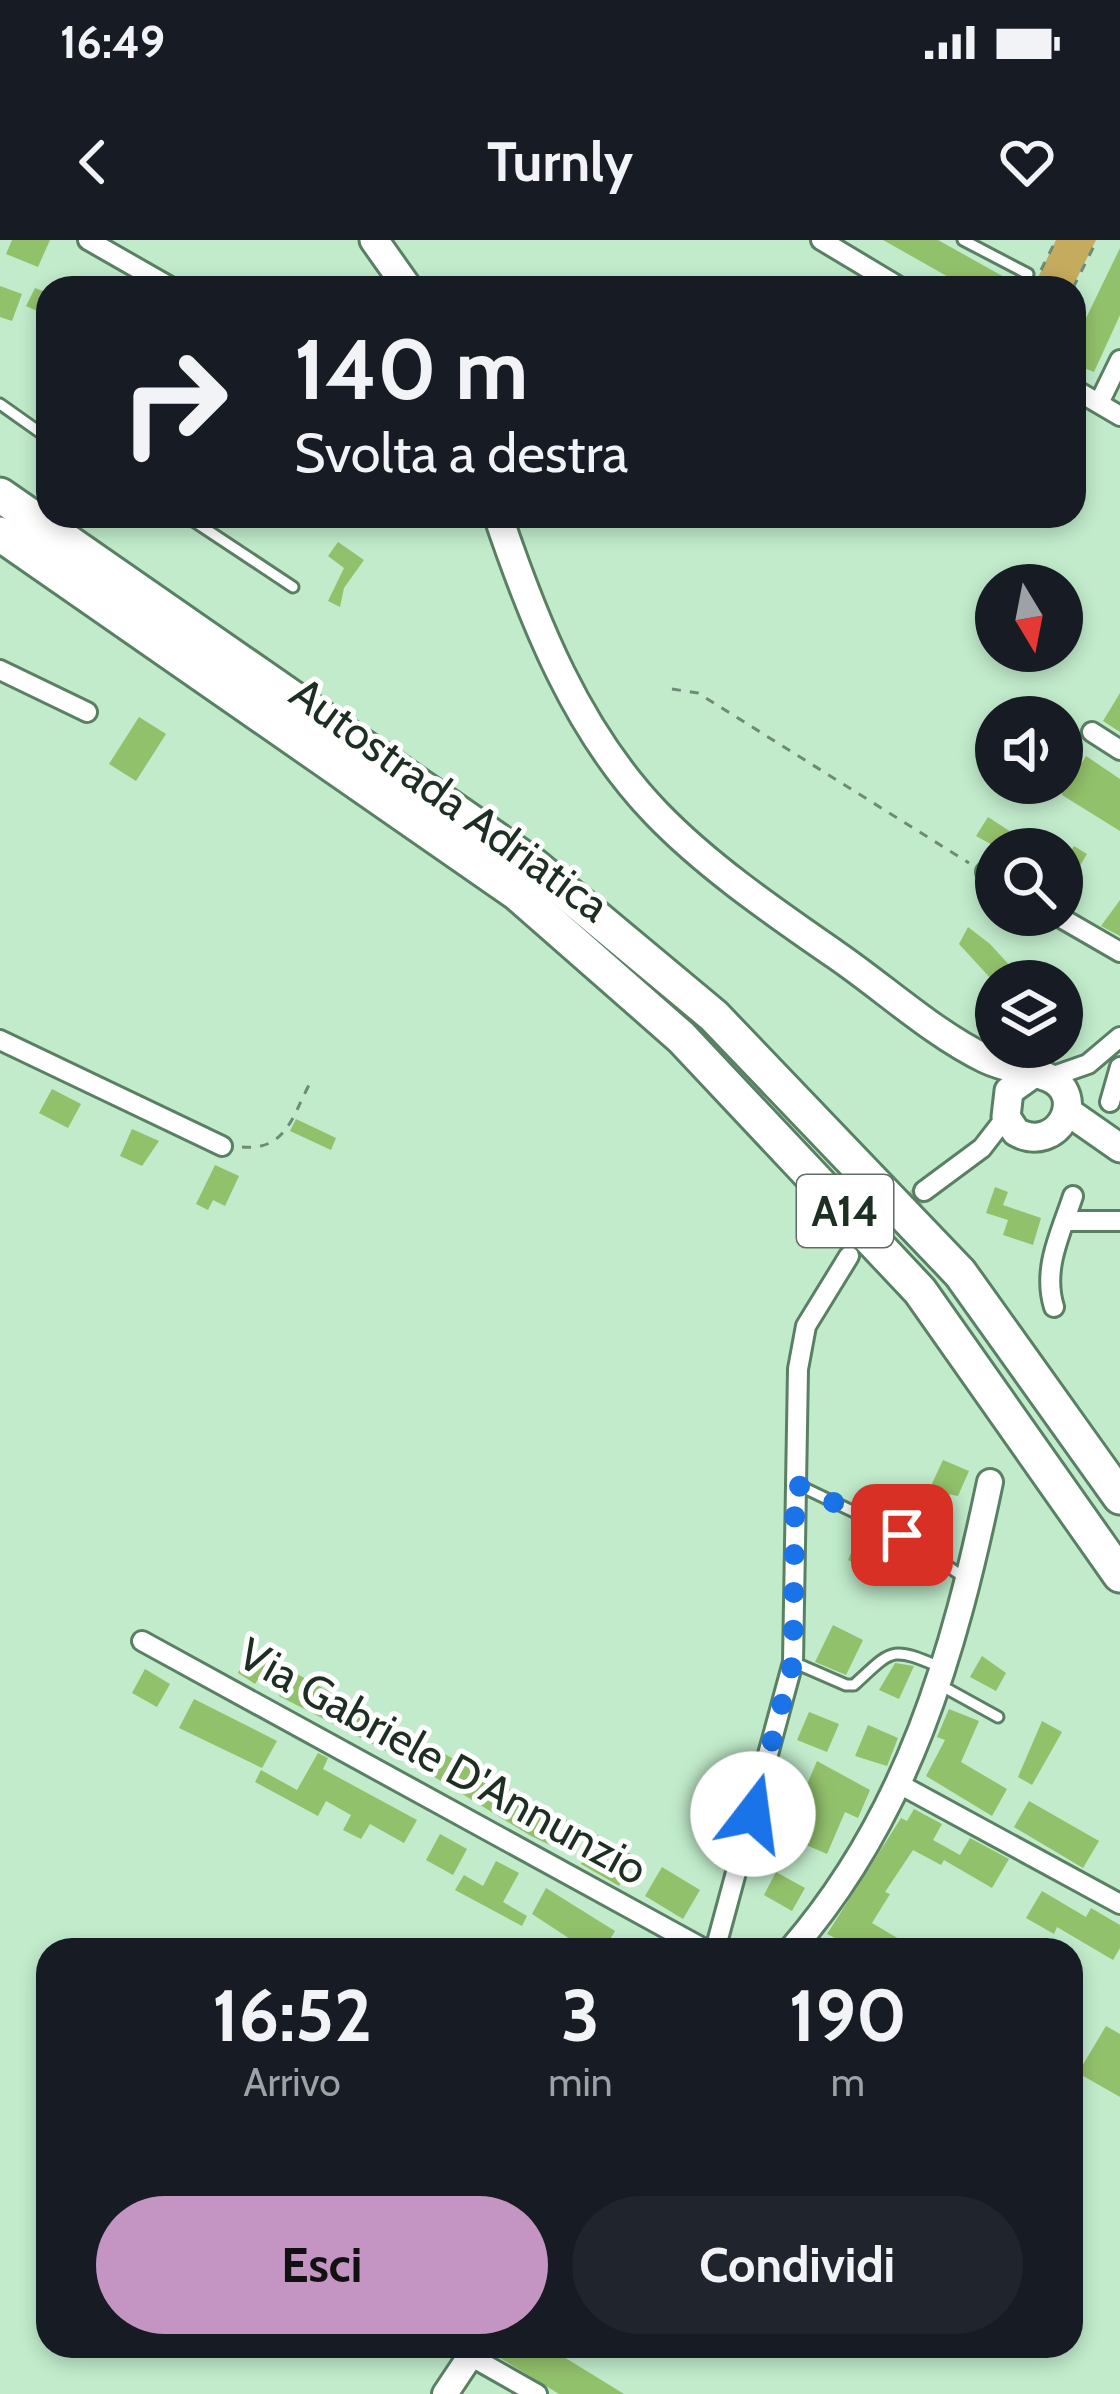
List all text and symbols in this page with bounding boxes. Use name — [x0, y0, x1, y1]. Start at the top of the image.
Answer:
text: 16:49 — [60, 15, 165, 69]
icon: back — [60, 129, 126, 195]
text: Turnly — [487, 129, 633, 195]
icon: heart — [994, 129, 1060, 195]
text: 140 m — [294, 318, 528, 420]
icon: right — [96, 324, 252, 480]
text: Svolta a destra — [294, 420, 628, 486]
north arrow — [975, 564, 1083, 672]
map controls — [975, 564, 1083, 1068]
street label: Autostrada Adriatica — [280, 665, 620, 933]
button: sound — [975, 696, 1083, 804]
button: search — [975, 828, 1083, 936]
button: layers — [975, 960, 1083, 1068]
road number: A14 — [797, 1175, 893, 1247]
pin — [851, 1484, 953, 1586]
icon: arrive — [869, 1502, 935, 1568]
street label: Via Gabriele D'Annunzio — [229, 1626, 657, 1896]
position arrow — [690, 1751, 816, 1877]
text: 16:52 — [212, 1972, 372, 2059]
text: 3 — [561, 1972, 600, 2059]
text: 190 — [789, 1972, 907, 2059]
text: Arrivo — [244, 2058, 341, 2106]
text: min — [548, 2058, 613, 2106]
text: m — [831, 2058, 865, 2106]
button: Esci — [96, 2196, 548, 2334]
button: Condividi — [572, 2196, 1023, 2334]

